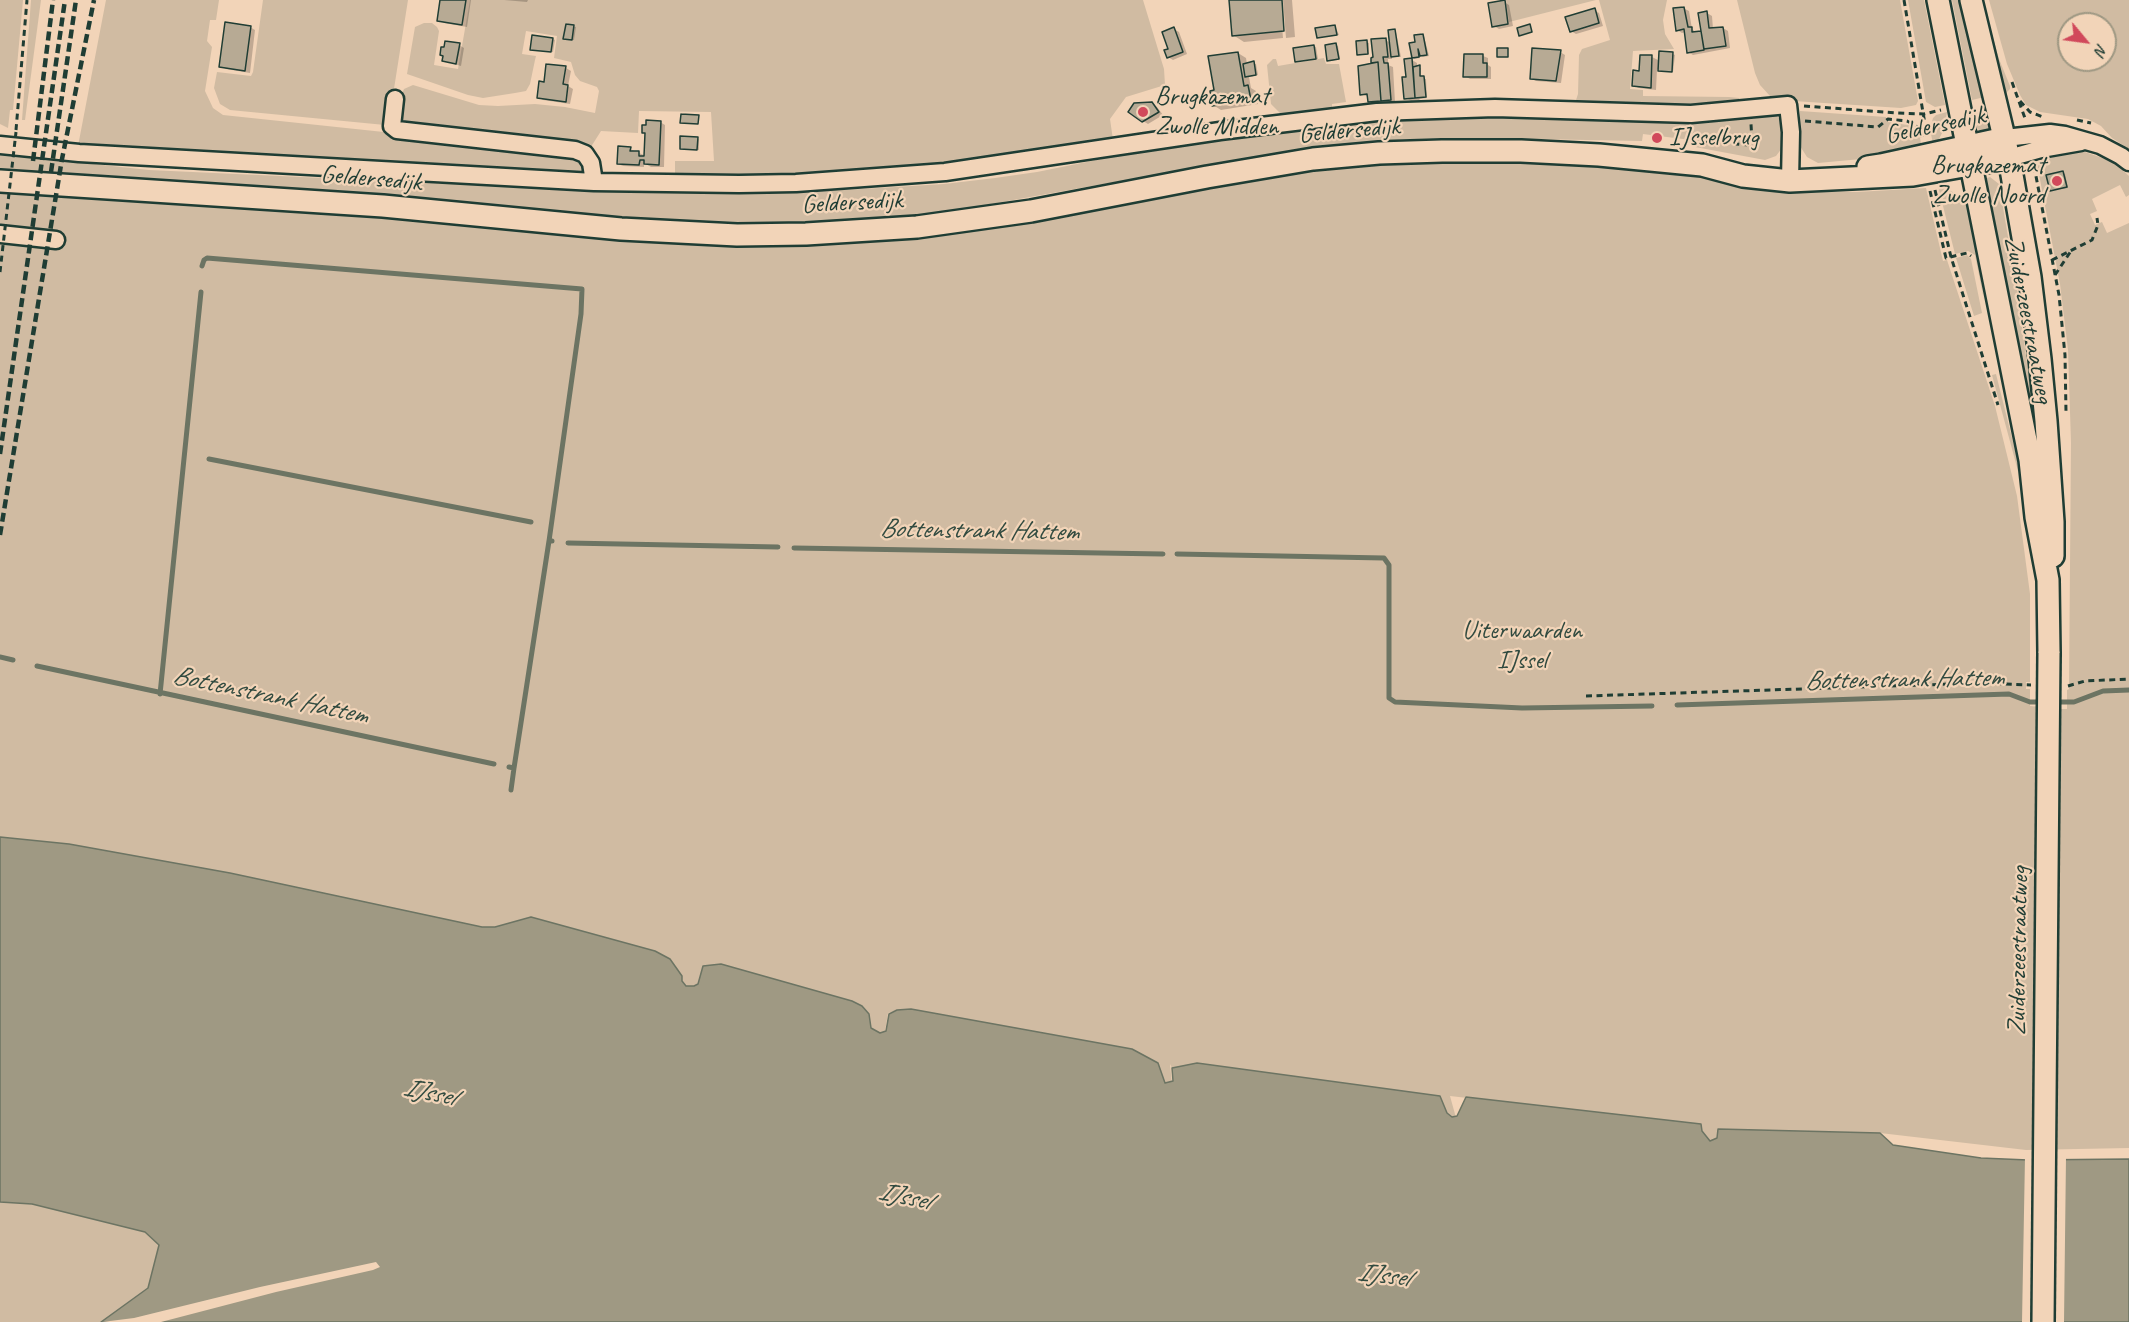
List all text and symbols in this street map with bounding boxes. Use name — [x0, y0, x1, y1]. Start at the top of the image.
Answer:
north arrow — [2057, 12, 2117, 72]
text: N — [2090, 41, 2112, 59]
place label: Brugkazemat Zwolle Midden — [1155, 81, 1278, 142]
street label: Geldersedijk — [1882, 100, 1988, 152]
marker: Brugkazemat Zwolle Midden — [1136, 105, 1150, 119]
street label: Geldersedijk — [1297, 111, 1401, 151]
place label: IJsselbrug — [1669, 122, 1758, 154]
marker: IJsselbrug — [1650, 131, 1664, 145]
place label: Brugkazemat Zwolle Noord — [1931, 150, 2045, 212]
street label: Geldersedijk — [319, 159, 423, 199]
marker: Brugkazemat Zwolle Noord — [2050, 174, 2064, 188]
street label: Geldersedijk — [801, 185, 903, 221]
street label: Zuiderzeestraatweg — [1997, 234, 2059, 406]
water label: Bottenstrank Hattem — [879, 513, 1079, 549]
park label: Uiterwaarden IJssel — [1462, 615, 1582, 676]
water label: Bottenstrank Hattem — [169, 660, 371, 732]
water label: Bottenstrank Hattem — [1804, 662, 2004, 698]
street label: Zuiderzeestraatweg — [2002, 866, 2036, 1036]
water label: IJssel — [400, 1072, 458, 1114]
water label: IJssel — [875, 1176, 933, 1218]
water label: IJssel — [1355, 1257, 1411, 1295]

